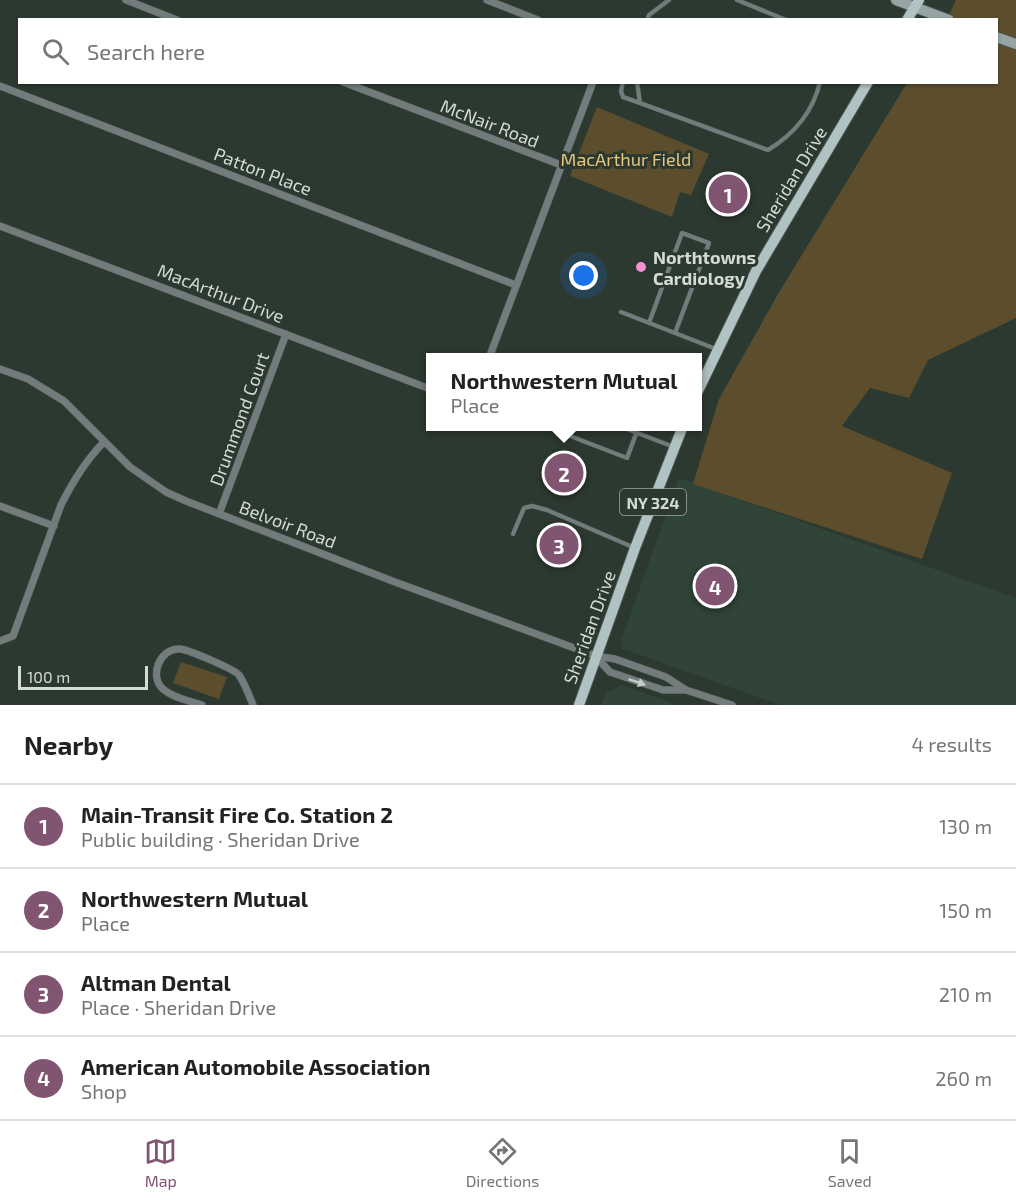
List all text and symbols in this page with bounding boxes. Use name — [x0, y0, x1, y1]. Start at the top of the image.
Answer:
search box — [18, 18, 998, 84]
icon: search — [39, 35, 72, 68]
text: Search here — [87, 38, 205, 64]
street label: McNair Road — [438, 94, 542, 152]
street label: Sheridan Drive — [751, 122, 831, 236]
street label: Patton Place — [211, 142, 315, 200]
park label: MacArthur Field — [561, 148, 691, 170]
pin: 1 — [708, 172, 748, 216]
place label: Northtowns Cardiology — [653, 246, 756, 289]
street label: MacArthur Drive — [154, 259, 288, 327]
marker: Northtowns Cardiology — [634, 260, 648, 274]
your location — [569, 261, 598, 290]
street label: Drummond Court — [205, 349, 273, 489]
popup — [426, 353, 702, 431]
text: Northwestern Mutual — [451, 367, 677, 393]
text: Place — [451, 393, 500, 417]
pin: 2 — [544, 450, 584, 496]
road number: NY 324 — [620, 489, 686, 515]
street label: Belvoir Road — [236, 495, 340, 553]
pin: 3 — [540, 522, 578, 568]
pin: 4 — [696, 564, 734, 608]
street label: Sheridan Drive — [558, 567, 620, 687]
scale bar — [18, 663, 148, 690]
text: 100 m — [27, 667, 70, 686]
one-way arrow — [629, 677, 647, 687]
text: Nearby — [24, 729, 113, 760]
text: 4 results — [912, 732, 992, 756]
text: Main-Transit Fire Co. Station 2 — [81, 801, 393, 827]
text: 1 — [39, 814, 48, 838]
text: 130 m — [939, 814, 992, 838]
text: Public building · Sheridan Drive — [81, 827, 360, 851]
text: Northwestern Mutual — [81, 885, 308, 911]
text: 2 — [38, 898, 49, 922]
text: 150 m — [939, 898, 992, 922]
text: Place — [81, 911, 130, 935]
text: Altman Dental — [81, 969, 231, 995]
text: 3 — [38, 982, 49, 1006]
text: 210 m — [939, 982, 992, 1006]
text: Place · Sheridan Drive — [81, 995, 276, 1019]
text: American Automobile Association — [81, 1053, 430, 1079]
text: 4 — [37, 1066, 50, 1090]
text: 260 m — [935, 1066, 992, 1090]
text: Shop — [81, 1079, 127, 1103]
tab: Map — [144, 1135, 177, 1190]
tab: Directions — [466, 1135, 539, 1190]
tab: Saved — [828, 1135, 872, 1190]

